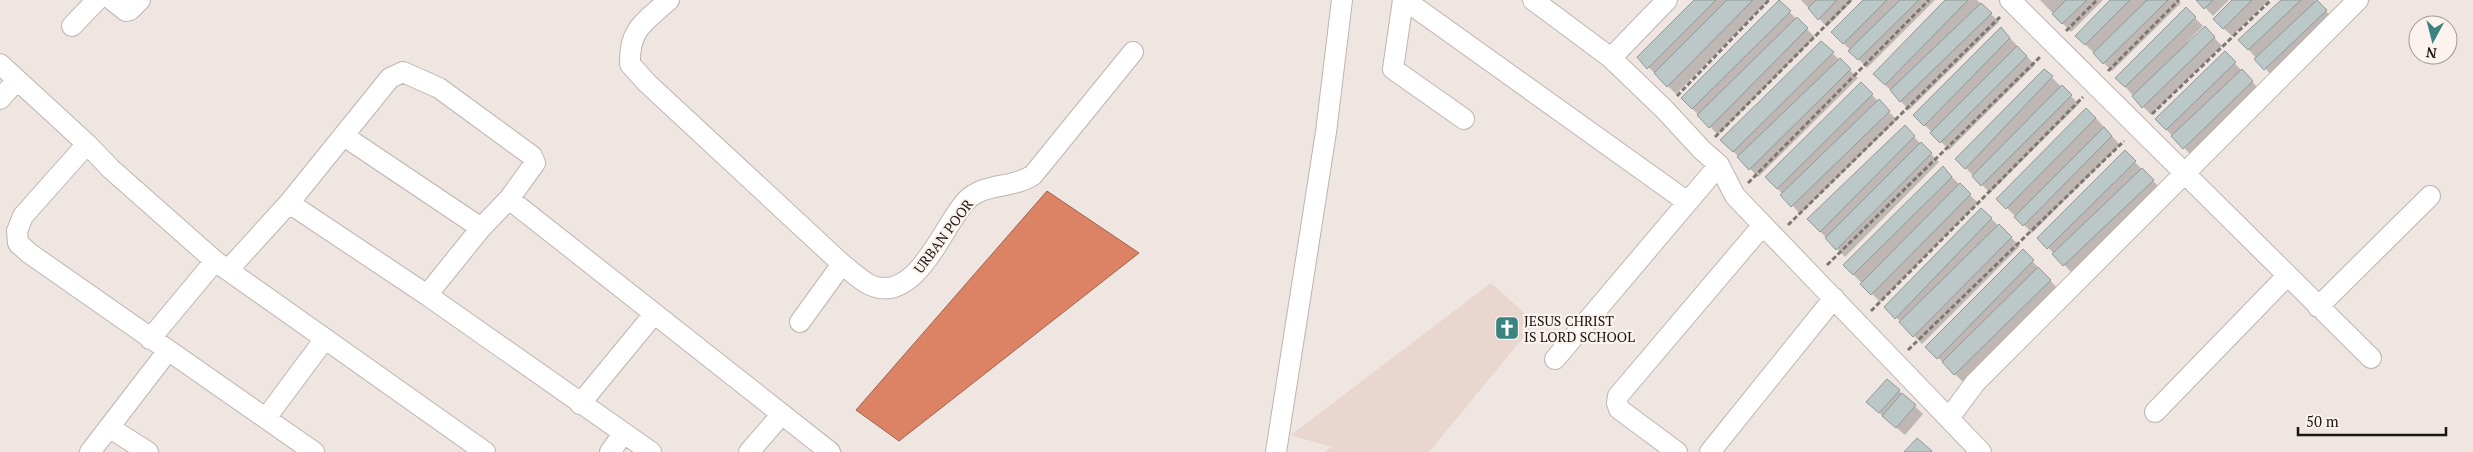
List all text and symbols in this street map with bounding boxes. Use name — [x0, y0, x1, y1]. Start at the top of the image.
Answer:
north arrow — [2408, 15, 2458, 65]
text: N — [2425, 43, 2438, 63]
street label: URBAN POOR — [909, 195, 977, 277]
place label: JESUS CHRIST IS LORD SCHOOL — [1524, 311, 1635, 346]
church icon: JESUS CHRIST IS LORD SCHOOL — [1494, 315, 1520, 341]
scale bar — [2298, 404, 2446, 436]
text: 50 m — [2306, 411, 2339, 431]

